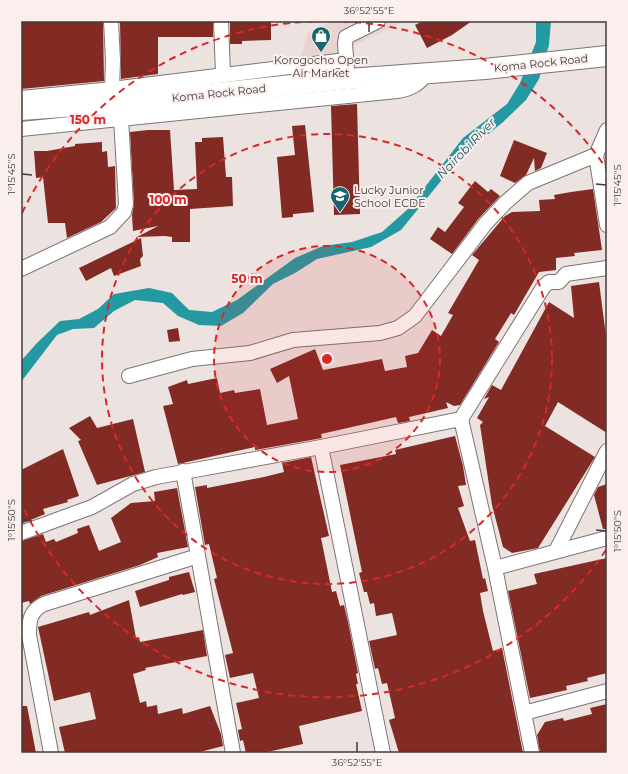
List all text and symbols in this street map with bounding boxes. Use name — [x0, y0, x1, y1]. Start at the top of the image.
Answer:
text: 36°52'55"E — [344, 4, 395, 17]
shop icon: Korogocho Open Air Market — [310, 25, 332, 53]
street label: Koma Rock Road — [493, 51, 589, 75]
place label: Korogocho Open Air Market — [274, 53, 368, 80]
street label: Koma Rock Road — [171, 81, 267, 105]
text: 150 m — [70, 112, 106, 127]
water label: Nairobi River — [433, 115, 499, 181]
text: 1°15'45"S — [5, 153, 18, 195]
text: 1°15'45"S — [611, 164, 624, 206]
place label: Lucky Junior School ECDE — [354, 183, 426, 210]
school or university icon: Lucky Junior School ECDE — [329, 185, 351, 213]
text: 100 m — [150, 192, 186, 207]
text: 50 m — [231, 271, 263, 286]
centre of rings — [320, 352, 334, 366]
text: 1°15'50"S — [5, 499, 18, 541]
text: 1°15'50"S — [611, 510, 624, 552]
text: 36°52'55"E — [332, 756, 383, 769]

